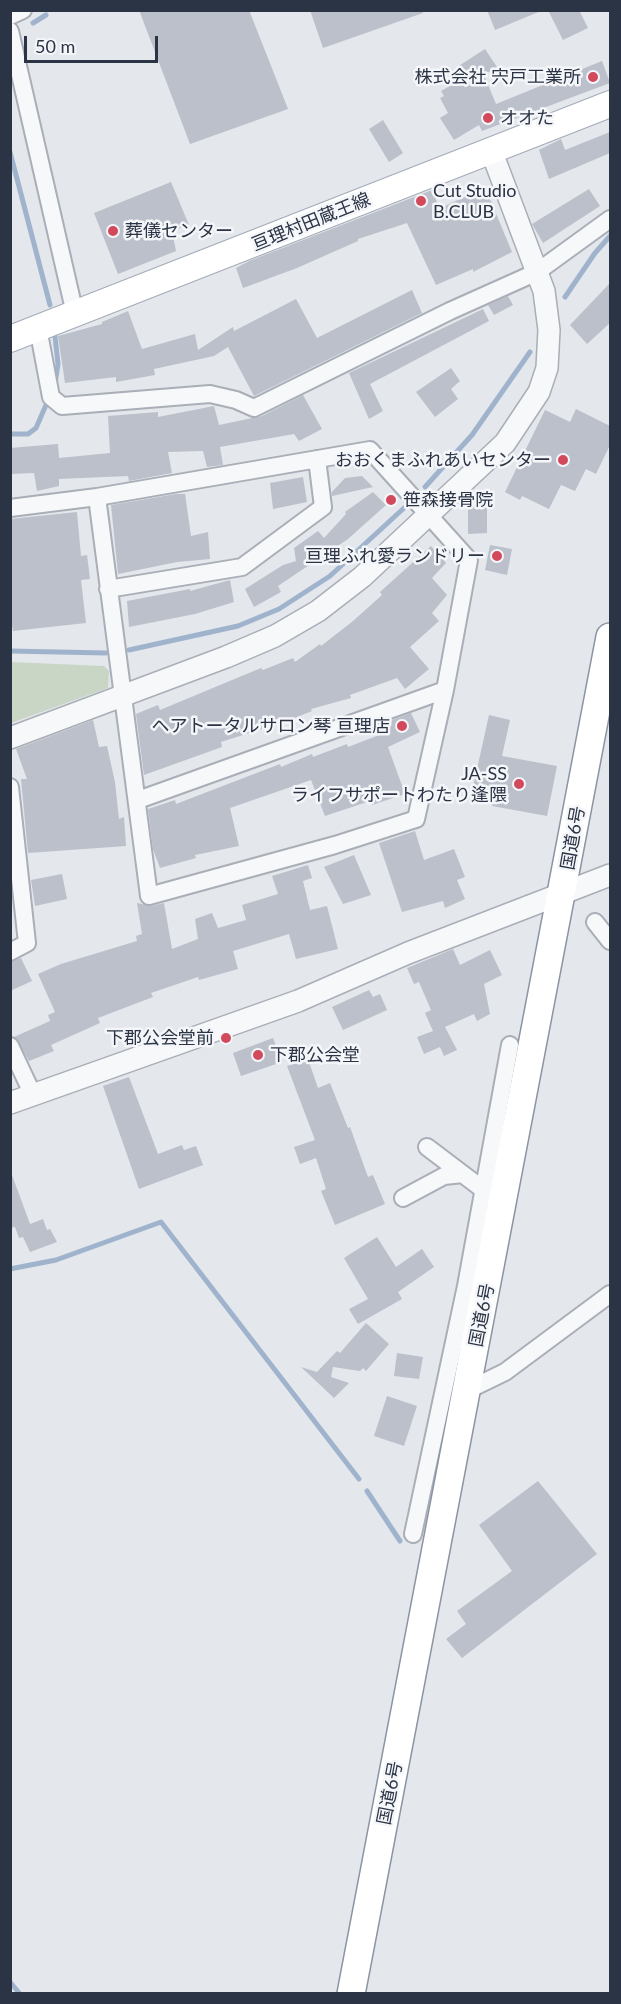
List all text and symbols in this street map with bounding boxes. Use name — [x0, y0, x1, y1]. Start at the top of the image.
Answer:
scale bar — [27, 24, 160, 62]
text: 50 m — [35, 35, 75, 57]
place label: 株式会社 宍戸工業所 — [414, 66, 581, 88]
marker: 株式会社 宍戸工業所 — [586, 70, 600, 84]
place label: オオた — [500, 107, 554, 129]
marker: オオた — [481, 111, 495, 125]
place label: Cut Studio B.CLUB — [433, 180, 516, 222]
street label: 亘理村田蔵王線 — [249, 188, 373, 256]
marker: Cut Studio B.CLUB — [414, 194, 428, 208]
place label: 葬儀センター — [125, 220, 233, 242]
marker: 葬儀センター — [106, 224, 120, 238]
place label: おおくまふれあいセンター — [335, 449, 551, 471]
marker: おおくまふれあいセンター — [556, 453, 570, 467]
place label: 笹森接骨院 — [403, 489, 493, 511]
marker: 笹森接骨院 — [384, 493, 398, 507]
place label: 亘理ふれ愛ランドリー — [305, 545, 485, 567]
marker: 亘理ふれ愛ランドリー — [490, 549, 504, 563]
place label: ヘアトータルサロン琴 亘理店 — [151, 715, 390, 737]
marker: ヘアトータルサロン琴 亘理店 — [395, 719, 409, 733]
place label: JA-SS ライフサポートわたり逢隈 — [291, 763, 507, 806]
marker: JA-SS ライフサポートわたり逢隈 — [512, 777, 526, 791]
street label: 国道6号 — [557, 804, 589, 872]
place label: 下郡公会堂前 — [106, 1027, 214, 1049]
marker: 下郡公会堂前 — [219, 1031, 233, 1045]
place label: 下郡公会堂 — [270, 1044, 360, 1066]
marker: 下郡公会堂 — [251, 1048, 265, 1062]
street label: 国道6号 — [465, 1281, 499, 1349]
street label: 国道6号 — [373, 1759, 407, 1827]

